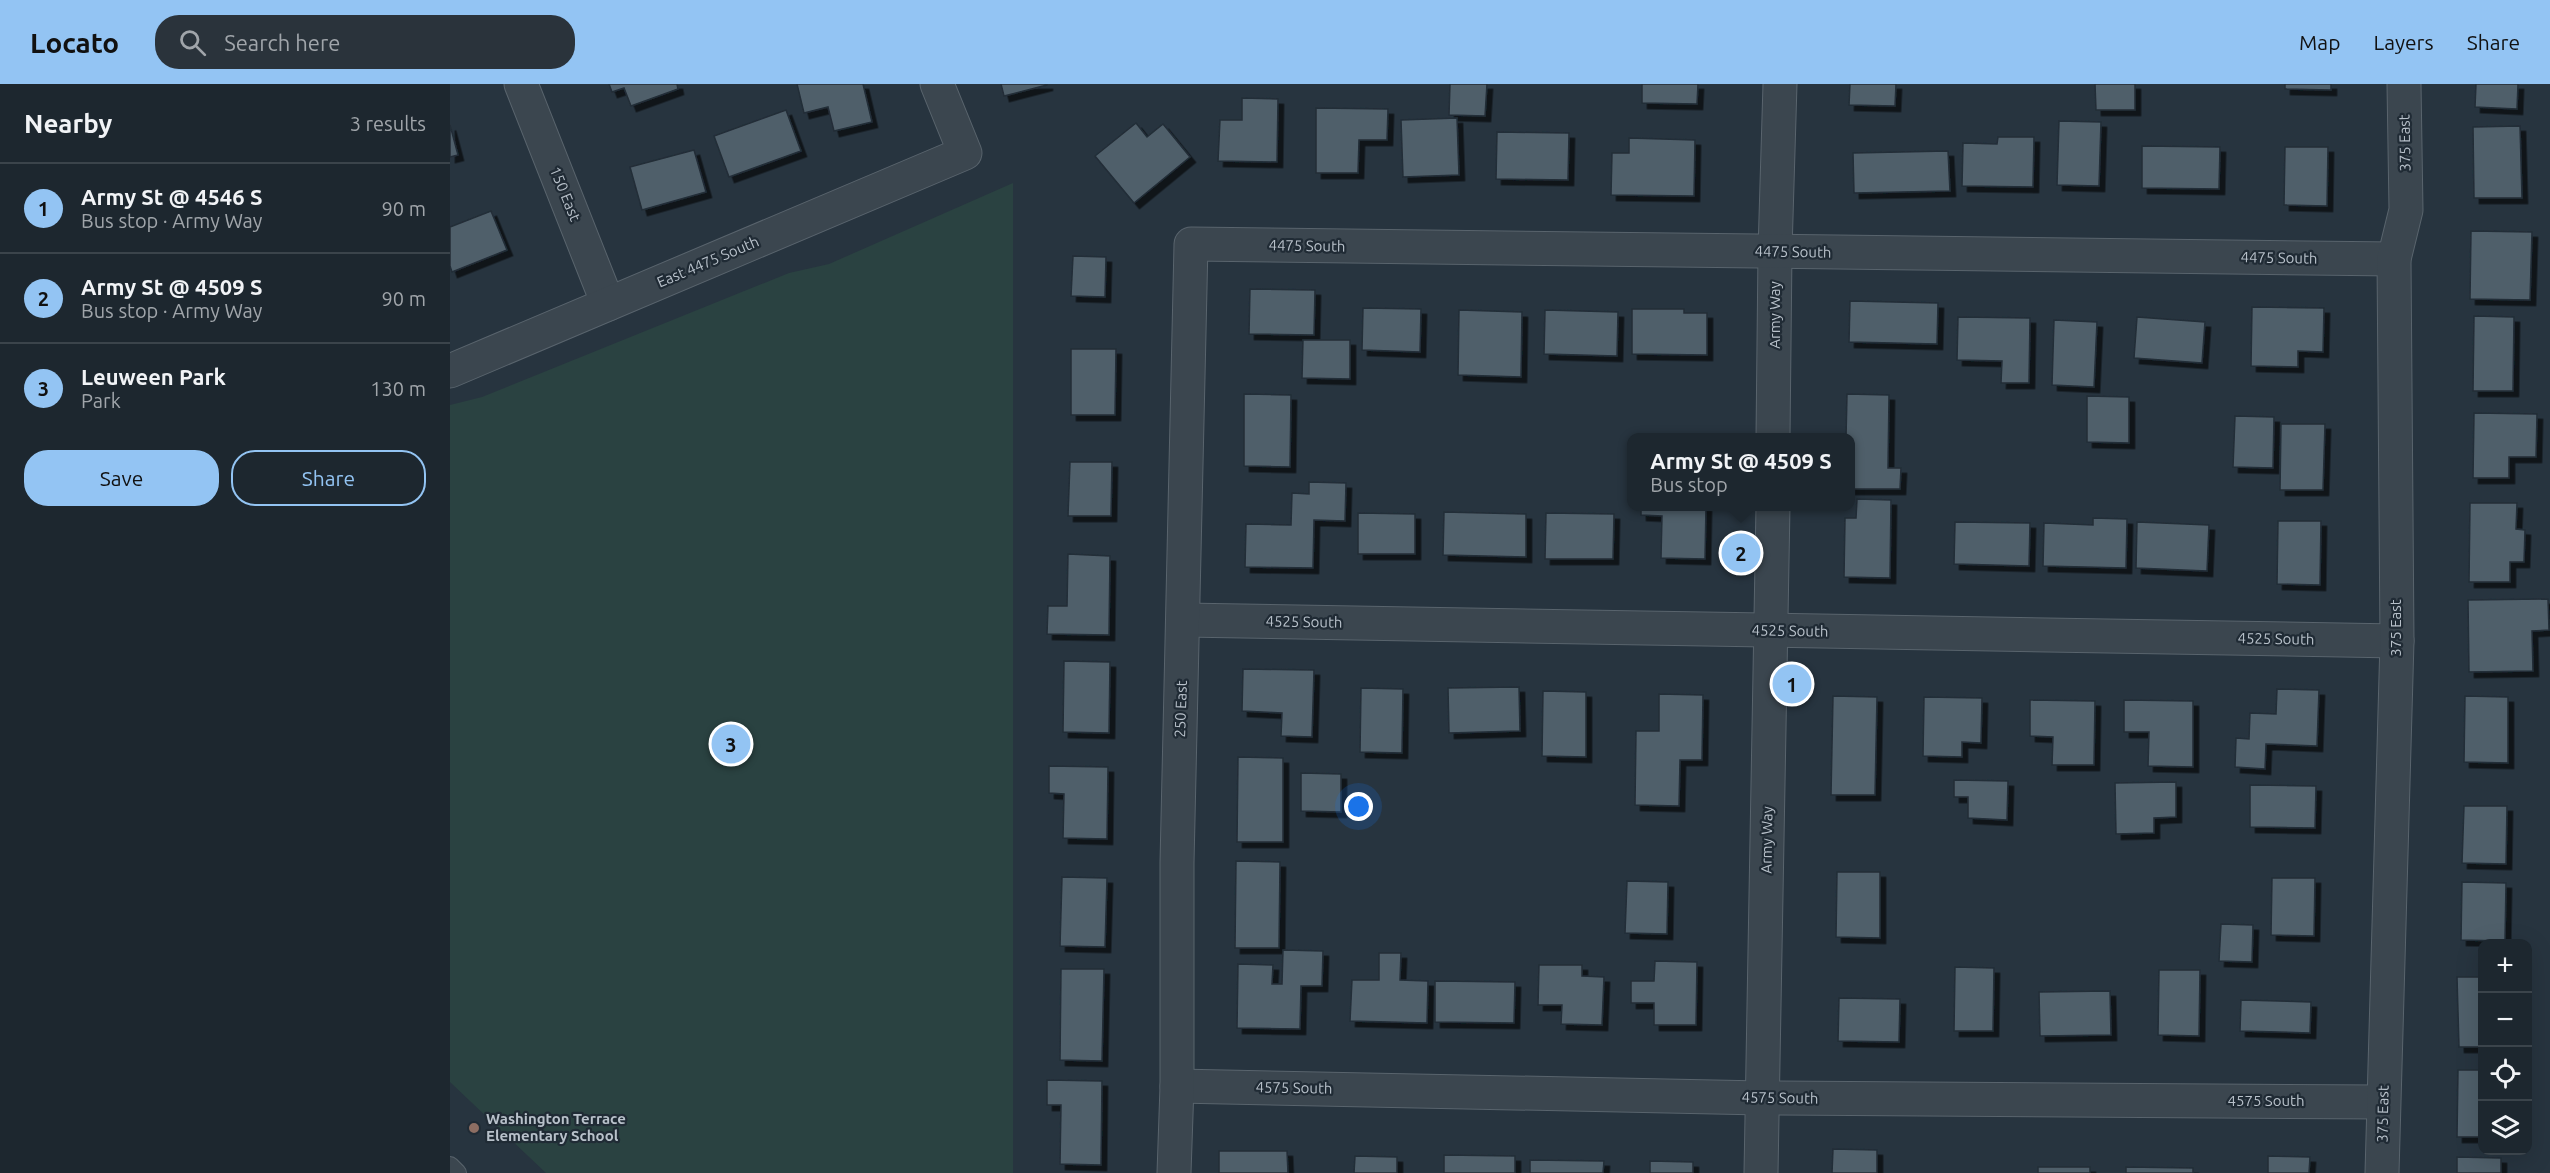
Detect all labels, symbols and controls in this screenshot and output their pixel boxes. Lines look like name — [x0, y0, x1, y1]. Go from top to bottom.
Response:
search box — [155, 15, 575, 69]
icon: search — [176, 26, 209, 59]
text: Locato — [30, 27, 119, 58]
text: Search here — [224, 30, 340, 55]
text: Map — [2299, 30, 2340, 54]
text: Layers — [2373, 30, 2434, 54]
text: Share — [2467, 30, 2520, 54]
text: Nearby — [24, 109, 112, 138]
text: 3 results — [350, 112, 426, 135]
street label: 375 East — [2395, 114, 2413, 172]
street label: 150 East — [547, 164, 584, 224]
text: Army St @ 4546 S — [81, 184, 262, 209]
text: 1 — [38, 197, 49, 220]
text: 90 m — [382, 197, 426, 220]
text: Bus stop · Army Way — [81, 209, 262, 232]
street label: East 4475 South — [654, 232, 761, 291]
street label: 4475 South — [1268, 236, 1346, 255]
street label: 4475 South — [1754, 242, 1832, 261]
street label: 4475 South — [2240, 248, 2318, 267]
text: Army St @ 4509 S — [81, 274, 262, 299]
street label: Army Way — [1766, 281, 1783, 349]
text: 2 — [38, 287, 49, 310]
text: 90 m — [382, 287, 426, 310]
text: Bus stop · Army Way — [81, 299, 262, 322]
text: Leuween Park — [81, 364, 226, 389]
text: 3 — [38, 377, 49, 400]
text: 130 m — [370, 377, 426, 400]
text: Park — [81, 389, 121, 412]
popup — [1627, 433, 1855, 511]
text: Army St @ 4509 S — [1650, 448, 1832, 473]
button: Save — [24, 450, 219, 506]
button: Share — [231, 450, 426, 506]
text: Bus stop — [1650, 473, 1728, 496]
pin: 2 — [1722, 530, 1760, 576]
street label: 375 East — [2387, 599, 2404, 657]
street label: 4525 South — [1265, 612, 1343, 631]
street label: 4525 South — [1751, 621, 1829, 640]
street label: 4525 South — [2237, 629, 2315, 648]
pin: 1 — [1772, 662, 1812, 706]
street label: 250 East — [1171, 680, 1190, 738]
pin: 3 — [712, 722, 750, 766]
your location — [1344, 792, 1373, 821]
street label: Army Way — [1757, 806, 1776, 874]
map controls — [2478, 939, 2532, 1155]
button: + — [2478, 939, 2532, 993]
button: − — [2478, 993, 2532, 1047]
button: locate — [2478, 1047, 2532, 1101]
street label: 4575 South — [1255, 1078, 1333, 1097]
street label: 375 East — [2374, 1085, 2392, 1143]
street label: 4575 South — [1741, 1088, 1819, 1107]
street label: 4575 South — [2228, 1092, 2304, 1109]
button: layers — [2478, 1101, 2532, 1155]
place label: Washington Terrace Elementary School — [486, 1110, 626, 1144]
marker: Washington Terrace Elementary School — [467, 1121, 481, 1135]

